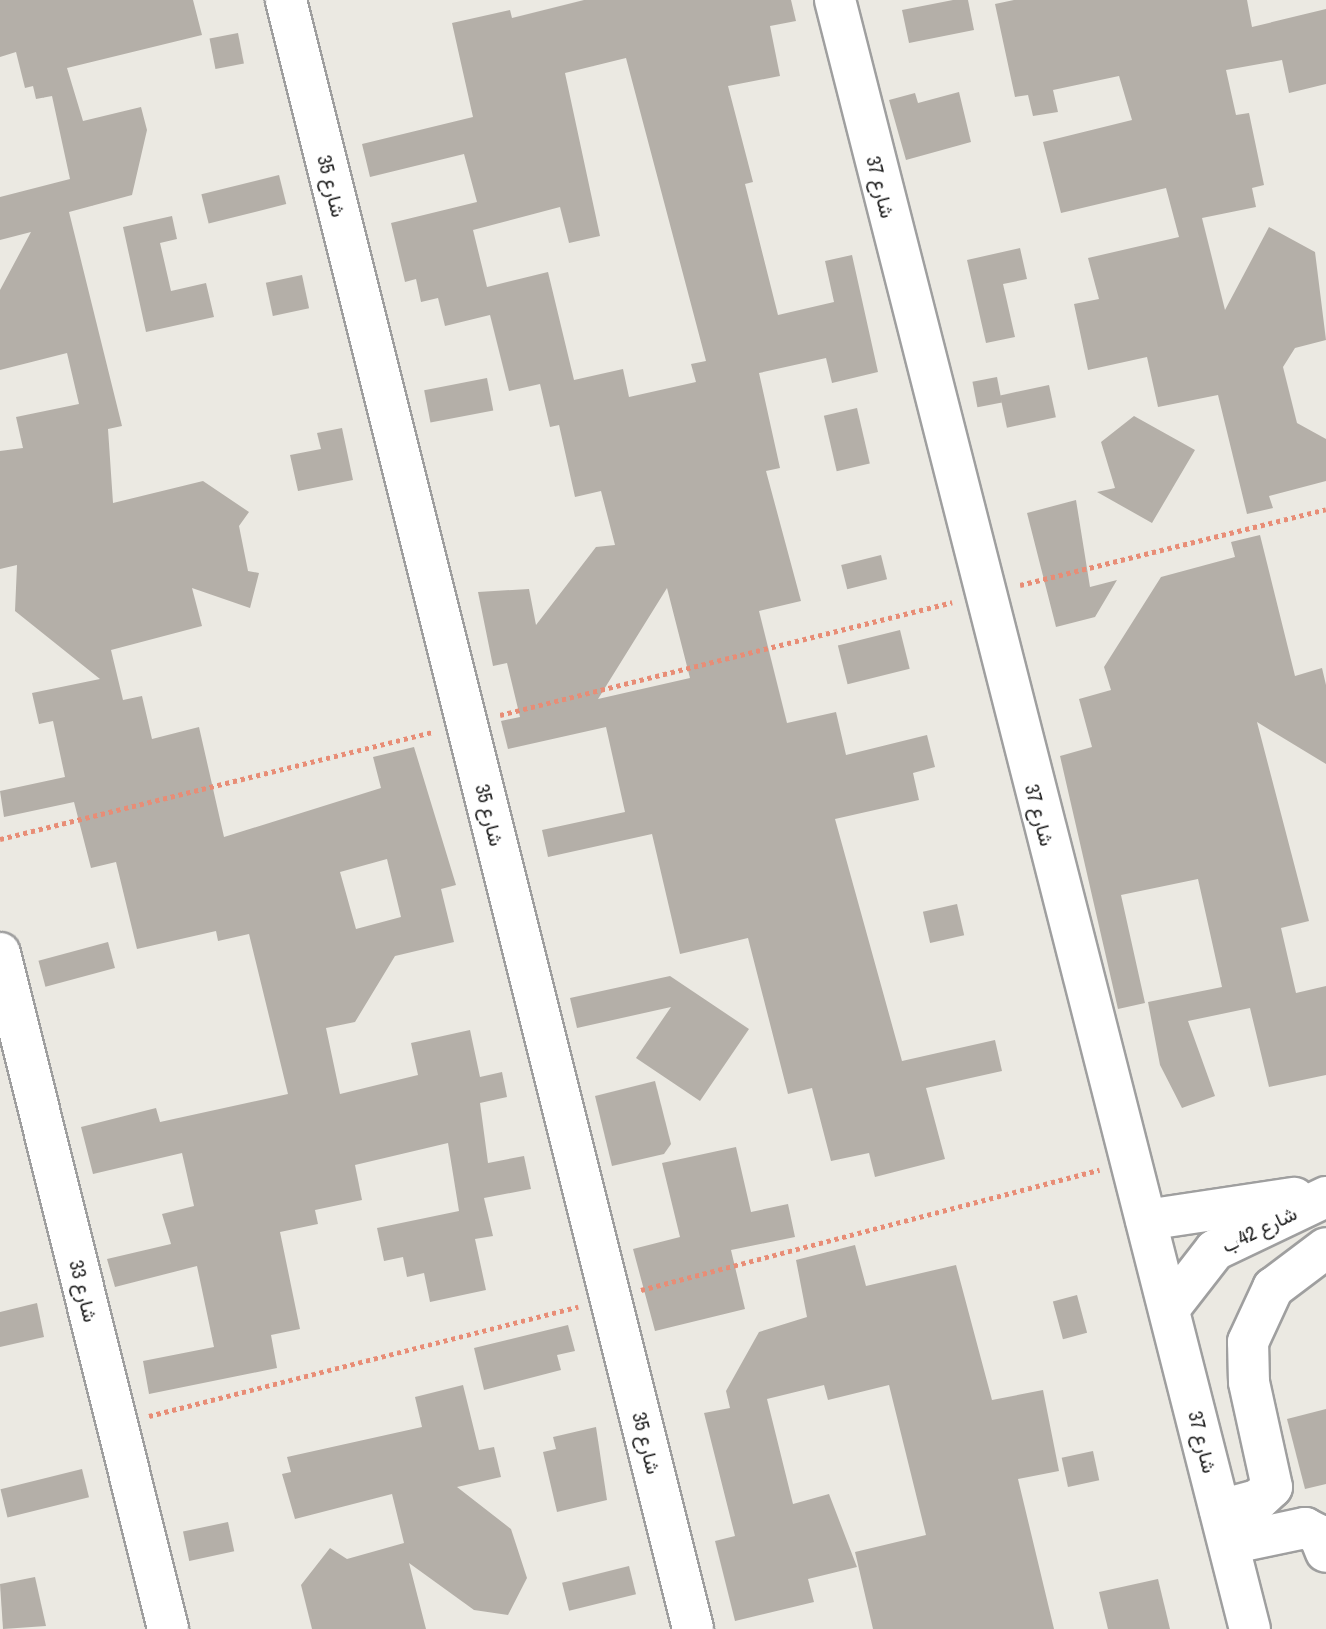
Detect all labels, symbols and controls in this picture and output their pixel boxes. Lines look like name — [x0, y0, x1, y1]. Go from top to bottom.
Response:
street label: شارع 35 — [313, 153, 351, 219]
street label: شارع 37 — [862, 154, 900, 220]
street label: شارع 37 — [1020, 781, 1060, 849]
street label: شارع 35 — [471, 782, 509, 848]
street label: شارع 42ب — [1218, 1201, 1300, 1257]
street label: شارع 33 — [65, 1258, 103, 1324]
street label: شارع 37 — [1184, 1409, 1222, 1475]
street label: شارع 35 — [628, 1410, 666, 1476]

